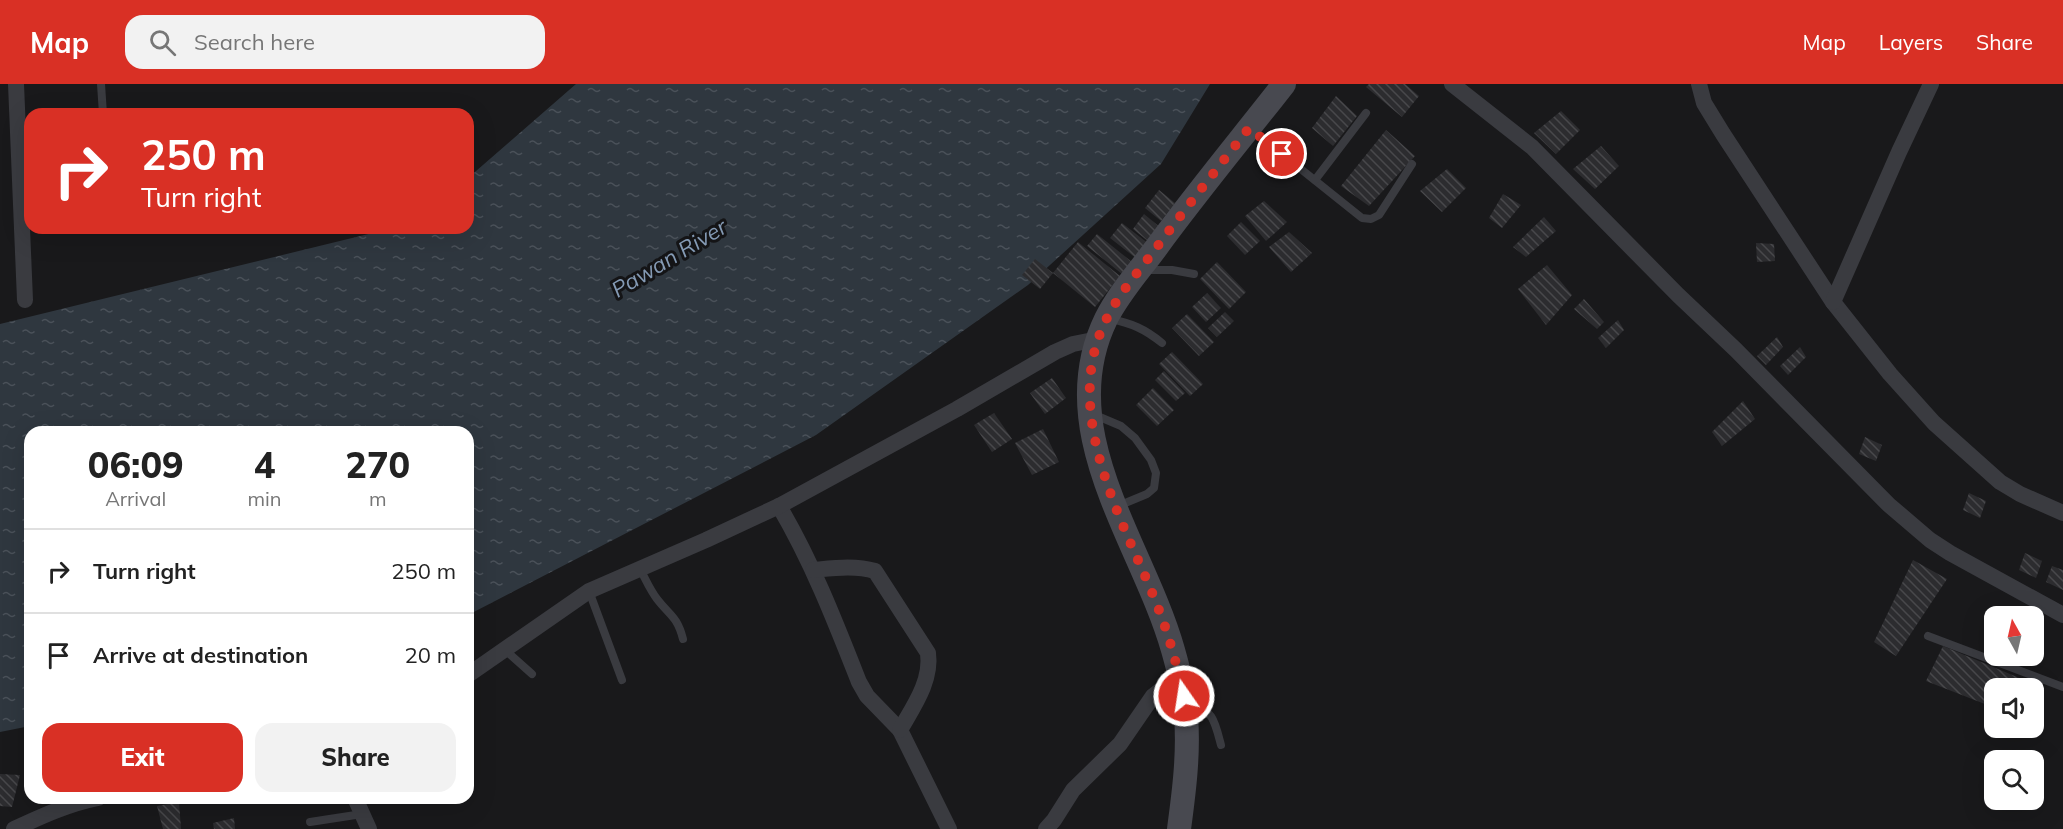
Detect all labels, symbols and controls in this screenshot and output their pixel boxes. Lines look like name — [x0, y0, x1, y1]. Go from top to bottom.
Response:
search box — [125, 15, 545, 69]
text: Map — [30, 25, 89, 60]
icon: search — [146, 26, 179, 59]
text: Search here — [194, 28, 315, 56]
text: Map — [1803, 29, 1846, 55]
text: Layers — [1879, 29, 1943, 55]
text: Share — [1976, 29, 2033, 55]
text: 250 m — [141, 128, 266, 181]
pin — [1256, 128, 1307, 179]
icon: right — [42, 132, 120, 210]
icon: arrive — [1265, 137, 1298, 170]
text: Turn right — [141, 180, 261, 214]
water label: Pawan River — [606, 212, 733, 303]
text: 06:09 — [88, 442, 184, 487]
text: 4 — [254, 442, 275, 487]
text: 270 — [345, 442, 410, 487]
text: Arrival — [105, 486, 166, 511]
text: min — [247, 486, 282, 511]
text: m — [369, 486, 387, 511]
icon: right — [42, 555, 75, 588]
text: Turn right — [93, 557, 196, 585]
text: 250 m — [391, 557, 456, 585]
north arrow — [1984, 606, 2044, 666]
map controls — [1984, 606, 2044, 810]
icon: arrive — [42, 639, 75, 672]
text: Arrive at destination — [93, 641, 308, 669]
text: 20 m — [405, 641, 456, 669]
position arrow — [1152, 664, 1216, 728]
button: sound — [1984, 678, 2044, 738]
button: Exit — [42, 723, 243, 792]
button: Share — [255, 723, 456, 792]
button: search — [1984, 750, 2044, 810]

